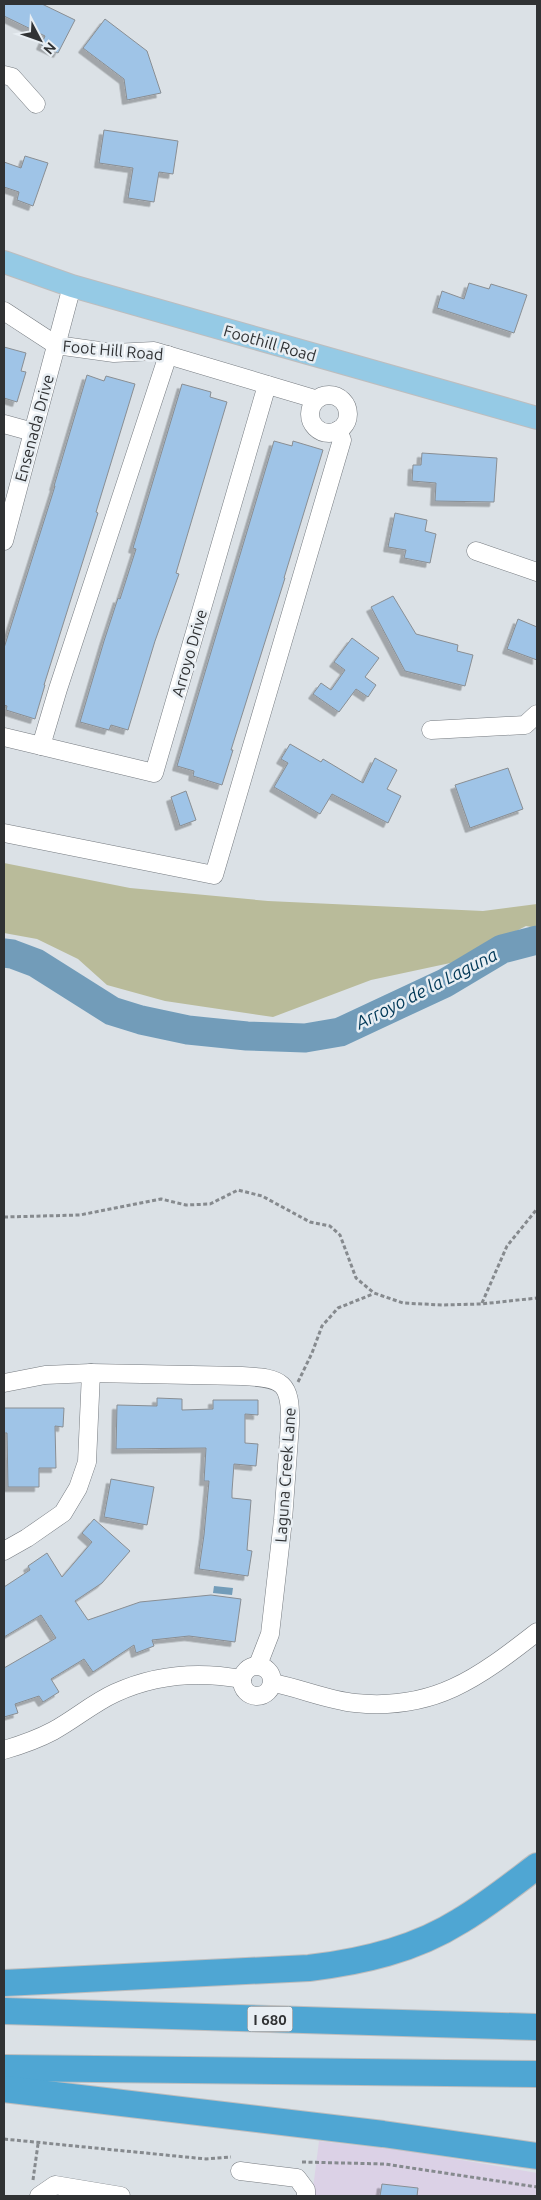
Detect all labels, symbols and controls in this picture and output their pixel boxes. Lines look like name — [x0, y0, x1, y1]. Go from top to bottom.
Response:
north arrow — [15, 15, 65, 65]
text: N — [40, 39, 59, 58]
street label: Foothill Road — [222, 321, 318, 365]
street label: Foot Hill Road — [62, 337, 164, 363]
street label: Ensenada Drive — [11, 372, 57, 484]
street label: Arroyo Drive — [168, 607, 210, 699]
water label: Arroyo de la Laguna — [351, 943, 500, 1033]
street label: Laguna Creek Lane — [271, 1407, 299, 1543]
road number: I 680 — [248, 2006, 292, 2032]

